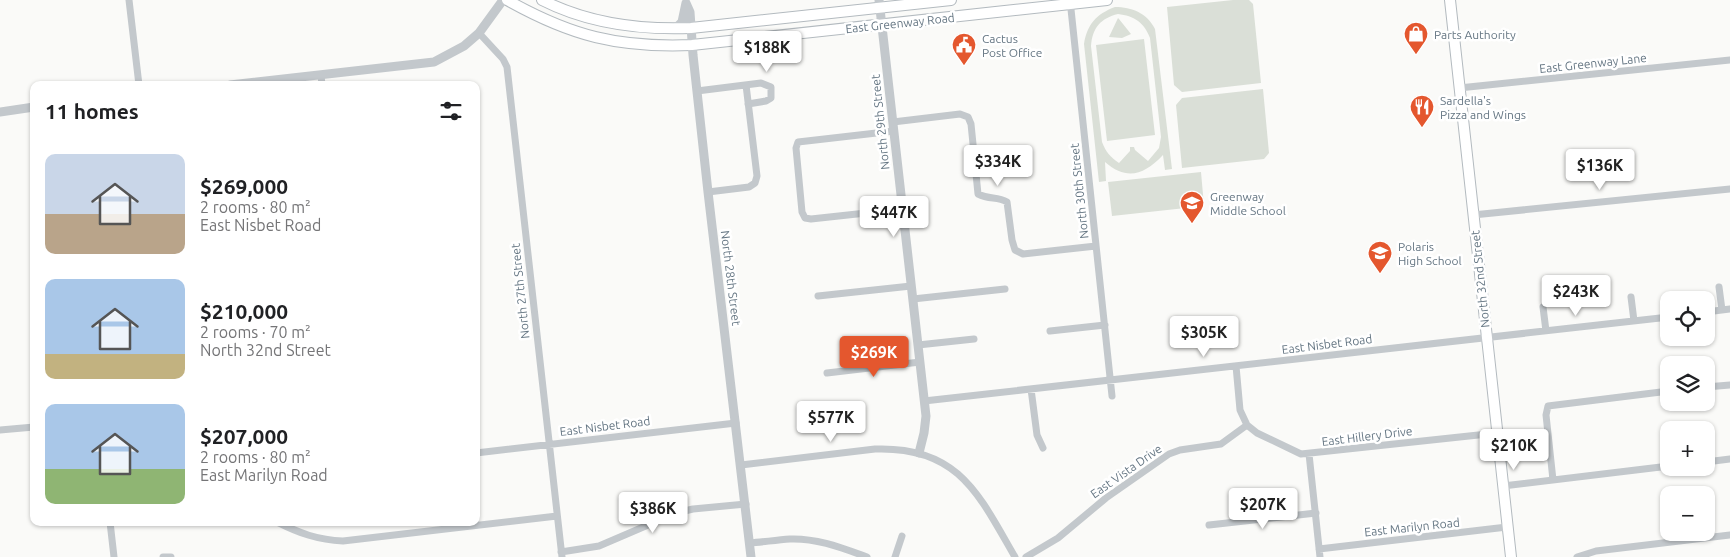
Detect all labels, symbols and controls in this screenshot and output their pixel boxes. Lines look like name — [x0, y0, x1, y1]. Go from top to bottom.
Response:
street label: East Greenway Road — [845, 11, 955, 35]
shop icon: Parts Authority — [1403, 21, 1429, 55]
place label: Parts Authority — [1434, 28, 1516, 41]
pin: $188K — [732, 30, 802, 73]
public building icon: Cactus Post Office — [951, 32, 977, 66]
place label: Cactus Post Office — [982, 32, 1042, 59]
text: $188K — [744, 38, 790, 56]
street label: East Greenway Lane — [1539, 51, 1647, 75]
street label: North 29th Street — [868, 73, 891, 170]
restaurant icon: Sardella's Pizza and Wings — [1409, 94, 1435, 128]
place label: Sardella's Pizza and Wings — [1440, 94, 1526, 121]
icon: filters — [437, 97, 465, 125]
text: 11 homes — [45, 99, 139, 123]
street label: North 30th Street — [1067, 142, 1090, 239]
pin: $334K — [963, 144, 1033, 187]
pin: $136K — [1565, 148, 1635, 191]
text: $334K — [975, 152, 1021, 170]
text: $136K — [1577, 156, 1623, 174]
icon: home — [85, 174, 145, 234]
text: $269,000 — [200, 174, 288, 198]
school or university icon: Greenway Middle School — [1179, 190, 1205, 224]
place label: Greenway Middle School — [1210, 190, 1286, 217]
pin: $447K — [859, 196, 929, 238]
text: 2 rooms · 80 m² — [200, 198, 311, 216]
text: $447K — [871, 203, 917, 221]
text: East Nisbet Road — [200, 216, 321, 234]
street label: North 32nd Street — [1468, 229, 1492, 328]
street label: North 28th Street — [719, 230, 743, 327]
school or university icon: Polaris High School — [1367, 240, 1393, 274]
place label: Polaris High School — [1398, 240, 1462, 267]
street label: North 27th Street — [508, 242, 531, 339]
pin: $243K — [1541, 274, 1611, 317]
text: $243K — [1553, 282, 1599, 300]
map controls — [1660, 291, 1715, 541]
button: locate — [1660, 291, 1715, 346]
icon: home — [85, 299, 145, 359]
text: $210,000 — [200, 299, 288, 323]
pin: $305K — [1169, 316, 1239, 358]
text: 2 rooms · 70 m² — [200, 323, 311, 341]
text: $305K — [1181, 323, 1227, 341]
street label: East Nisbet Road — [1281, 332, 1373, 356]
pin: $269K — [839, 336, 909, 378]
text: North 32nd Street — [200, 341, 331, 359]
text: $269K — [851, 343, 897, 361]
button: layers — [1660, 356, 1715, 411]
pin: $577K — [796, 400, 866, 443]
text: $577K — [808, 408, 854, 426]
street label: East Nisbet Road — [559, 414, 651, 438]
button: + — [1660, 421, 1715, 476]
icon: home — [85, 424, 145, 484]
text: $207,000 — [200, 424, 288, 448]
street label: East Hillery Drive — [1321, 424, 1413, 448]
pin: $210K — [1479, 428, 1549, 471]
text: $210K — [1491, 436, 1537, 454]
street label: East Vista Drive — [1088, 442, 1164, 500]
text: 2 rooms · 80 m² — [200, 448, 311, 466]
text: East Marilyn Road — [200, 466, 328, 484]
button: − — [1660, 486, 1715, 541]
pin: $207K — [1228, 488, 1298, 530]
pin: $386K — [618, 492, 688, 534]
text: $207K — [1240, 495, 1286, 513]
text: $386K — [630, 499, 676, 517]
street label: East Marilyn Road — [1364, 516, 1460, 538]

